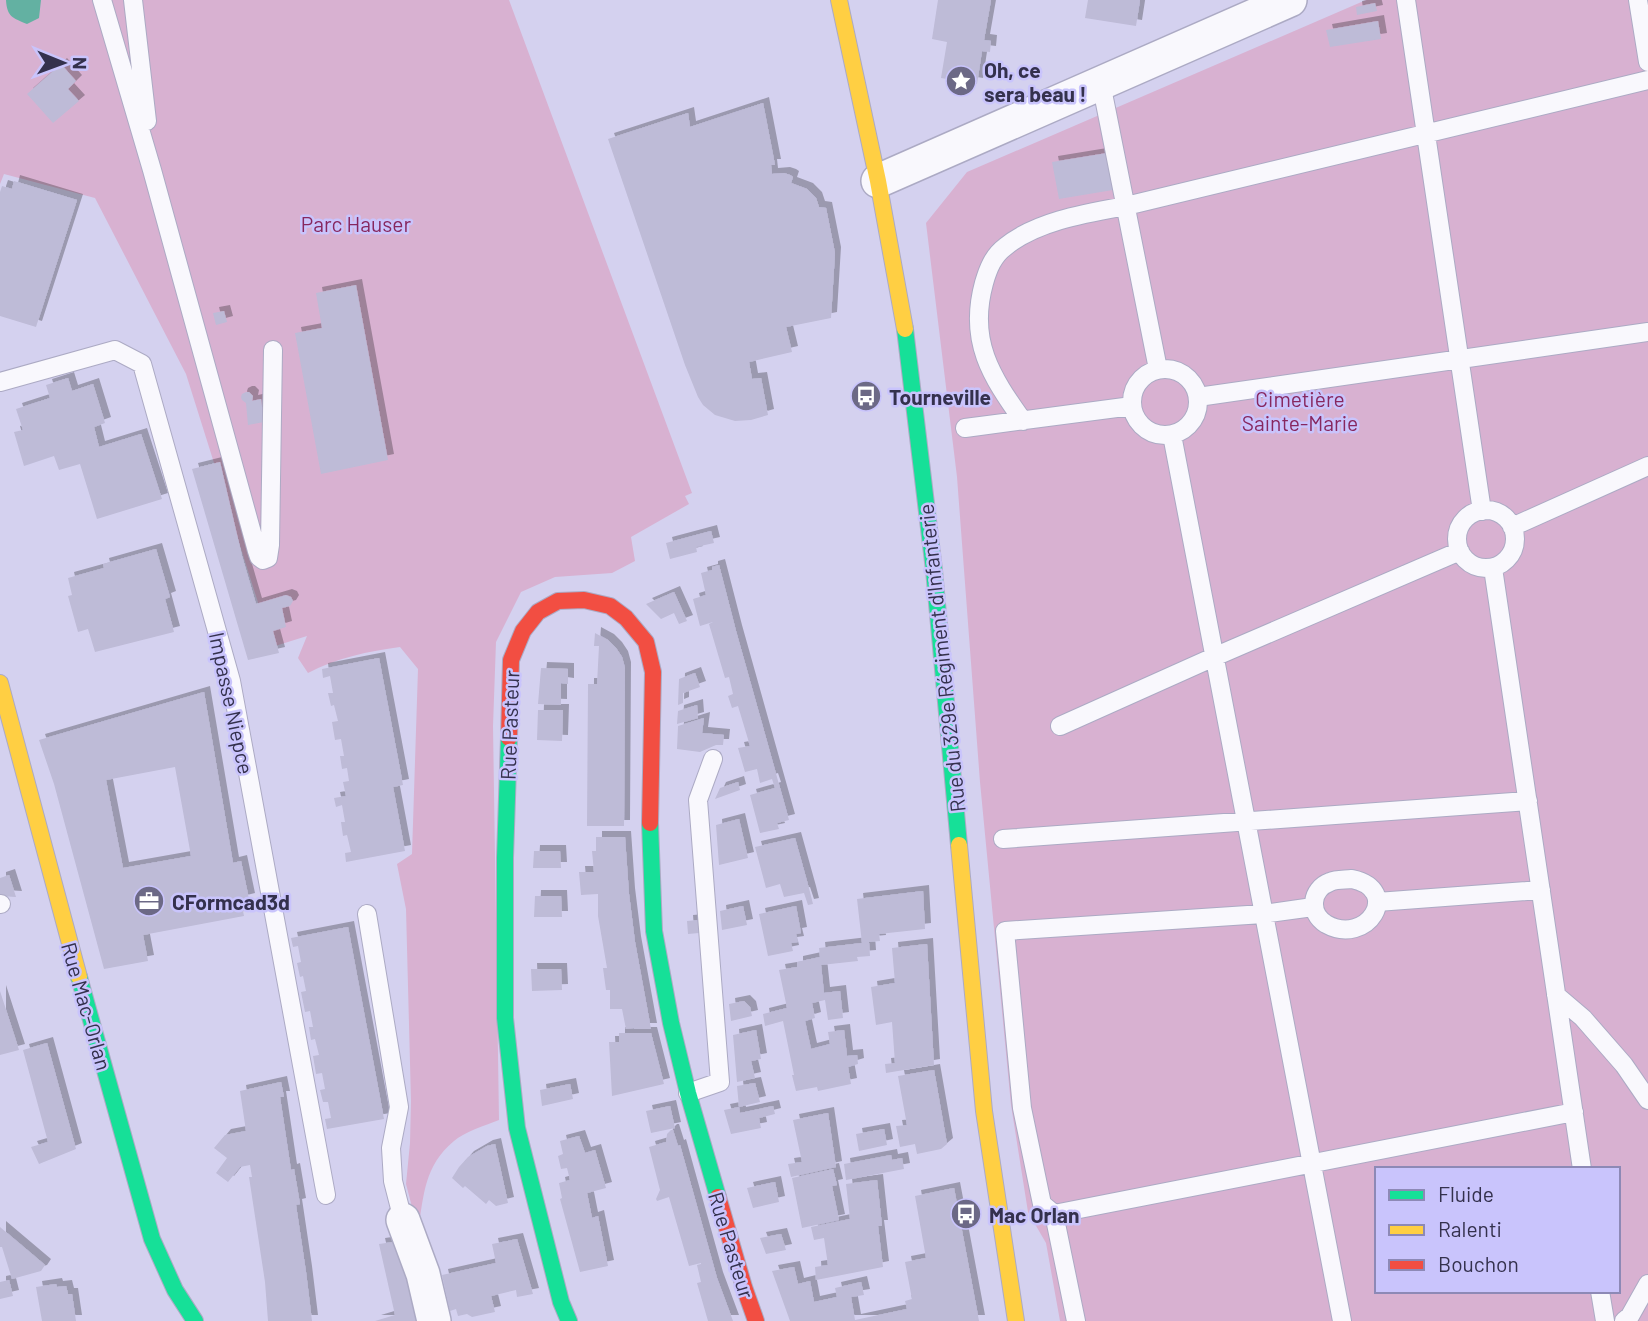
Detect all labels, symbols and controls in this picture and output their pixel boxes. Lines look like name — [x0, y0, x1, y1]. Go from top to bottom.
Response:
north arrow — [28, 28, 98, 98]
text: N — [69, 57, 92, 70]
place label: Oh, ce sera beau ! — [984, 57, 1086, 106]
place icon: Oh, ce sera beau ! — [944, 64, 978, 98]
park label: Parc Hauser — [301, 211, 412, 236]
bus stop icon: Tourneville — [849, 379, 883, 413]
place label: Tourneville — [889, 384, 991, 409]
park label: Cimetière Sainte-Marie — [1242, 386, 1358, 435]
street label: Rue du 329e Régiment d'Infanterie — [912, 503, 970, 813]
street label: Impasse Niepce — [205, 630, 259, 776]
street label: Rue Pasteur — [495, 669, 523, 780]
office icon: CFormcad3d — [132, 884, 166, 918]
place label: CFormcad3d — [172, 889, 290, 914]
street label: Rue Mac-Orlan — [57, 939, 117, 1073]
legend — [1375, 1167, 1620, 1293]
text: Fluide — [1438, 1181, 1494, 1206]
street label: Rue Pasteur — [704, 1189, 760, 1302]
bus stop icon: Mac Orlan — [949, 1197, 983, 1231]
place label: Mac Orlan — [989, 1202, 1079, 1227]
text: Ralenti — [1438, 1216, 1502, 1241]
text: Bouchon — [1438, 1251, 1519, 1276]

